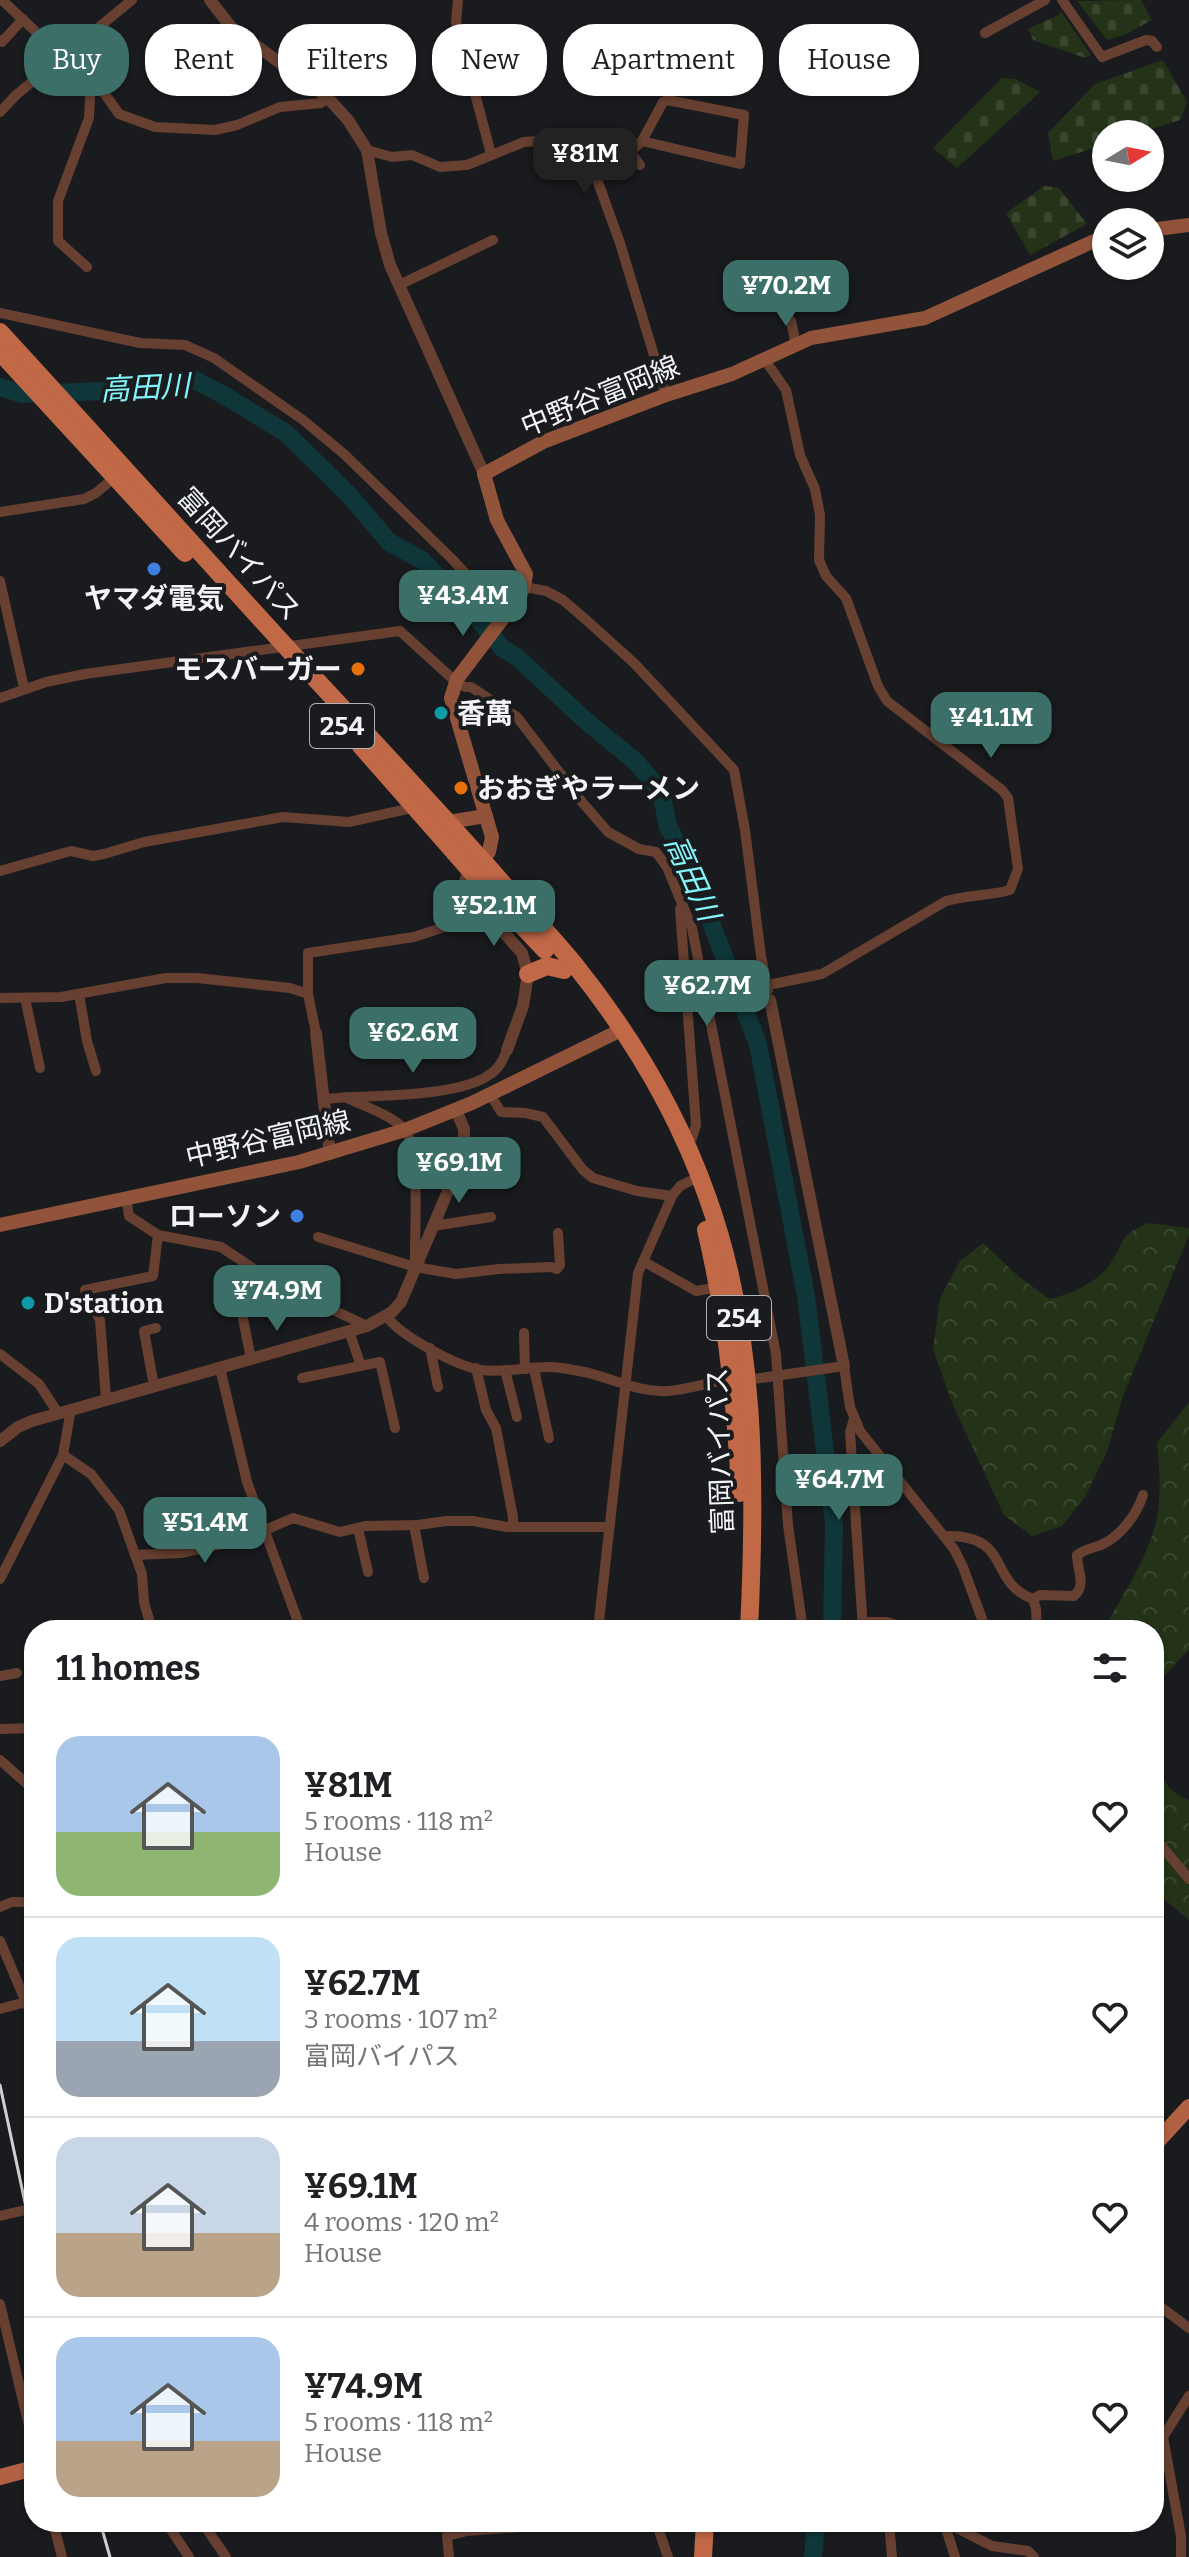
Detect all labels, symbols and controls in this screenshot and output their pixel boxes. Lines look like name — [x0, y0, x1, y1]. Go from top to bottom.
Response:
chip: Buy — [24, 24, 129, 96]
chip: Rent — [145, 24, 262, 96]
chip: Filters — [278, 24, 416, 96]
chip: New — [432, 24, 547, 96]
chip: Apartment — [563, 24, 763, 96]
chip: House — [779, 24, 919, 96]
north arrow — [1092, 120, 1164, 192]
map controls — [1092, 120, 1164, 280]
pin: ¥81M — [538, 128, 632, 196]
text: ¥81M — [551, 138, 619, 169]
button: layers — [1092, 208, 1164, 280]
pin: ¥70.2M — [721, 260, 851, 328]
text: ¥70.2M — [741, 270, 831, 301]
street label: 中野谷富岡線 — [516, 349, 684, 443]
water label: 高田川 — [99, 368, 194, 408]
street label: 富岡バイパス — [171, 481, 307, 627]
marker: ヤマダ電気 — [145, 560, 163, 578]
pin: ¥43.4M — [398, 570, 528, 638]
text: ¥43.4M — [417, 580, 509, 611]
place label: ヤマダ電気 — [84, 582, 224, 615]
place label: モスバーガー — [174, 653, 342, 686]
marker: モスバーガー — [349, 660, 367, 678]
pin: ¥41.1M — [926, 692, 1056, 760]
place label: 香萬 — [457, 697, 513, 730]
text: ¥41.1M — [949, 702, 1033, 733]
road number: 254 — [310, 704, 374, 748]
marker: 香萬 — [432, 704, 450, 722]
place label: おおぎやラーメン — [477, 772, 700, 805]
marker: おおぎやラーメン — [452, 779, 470, 797]
water label: 高田川 — [657, 830, 728, 929]
pin: ¥52.1M — [429, 880, 559, 948]
text: ¥52.1M — [451, 890, 537, 921]
pin: ¥62.7M — [642, 960, 772, 1028]
text: ¥62.7M — [662, 970, 752, 1001]
pin: ¥62.6M — [348, 1007, 478, 1075]
text: ¥62.6M — [367, 1017, 459, 1048]
street label: 中野谷富岡線 — [182, 1104, 354, 1174]
pin: ¥69.1M — [394, 1137, 524, 1205]
text: ¥69.1M — [416, 1147, 502, 1178]
place label: ローソン — [169, 1200, 281, 1233]
marker: ローソン — [288, 1207, 306, 1225]
pin: ¥74.9M — [212, 1265, 342, 1333]
text: ¥74.9M — [232, 1275, 322, 1306]
place label: D'station — [44, 1287, 164, 1320]
marker: D'station — [19, 1294, 37, 1312]
road number: 254 — [707, 1296, 771, 1340]
street label: 富岡バイパス — [701, 1367, 739, 1535]
pin: ¥64.7M — [774, 1454, 904, 1522]
text: ¥64.7M — [794, 1464, 884, 1495]
pin: ¥51.4M — [140, 1497, 270, 1565]
text: ¥51.4M — [161, 1507, 249, 1538]
icon: filters — [1088, 1646, 1132, 1690]
text: 11 homes — [56, 1648, 201, 1689]
text: ¥81M — [304, 1765, 392, 1806]
icon: home — [120, 1768, 216, 1864]
icon: heart — [1088, 1794, 1132, 1838]
text: 5 rooms · 118 m² — [304, 1806, 493, 1837]
text: House — [304, 1837, 382, 1868]
text: ¥62.7M — [304, 1963, 421, 2004]
icon: home — [120, 1969, 216, 2065]
icon: heart — [1088, 1995, 1132, 2039]
text: 3 rooms · 107 m² — [304, 2004, 497, 2035]
text: 富岡バイパス — [304, 2041, 459, 2072]
text: ¥69.1M — [304, 2166, 418, 2207]
icon: home — [120, 2169, 216, 2265]
icon: heart — [1088, 2195, 1132, 2239]
text: 4 rooms · 120 m² — [304, 2207, 499, 2238]
text: House — [304, 2238, 382, 2269]
text: ¥74.9M — [304, 2366, 423, 2407]
icon: home — [120, 2369, 216, 2465]
icon: heart — [1088, 2395, 1132, 2439]
text: 5 rooms · 118 m² — [304, 2407, 493, 2438]
text: House — [304, 2438, 382, 2469]

